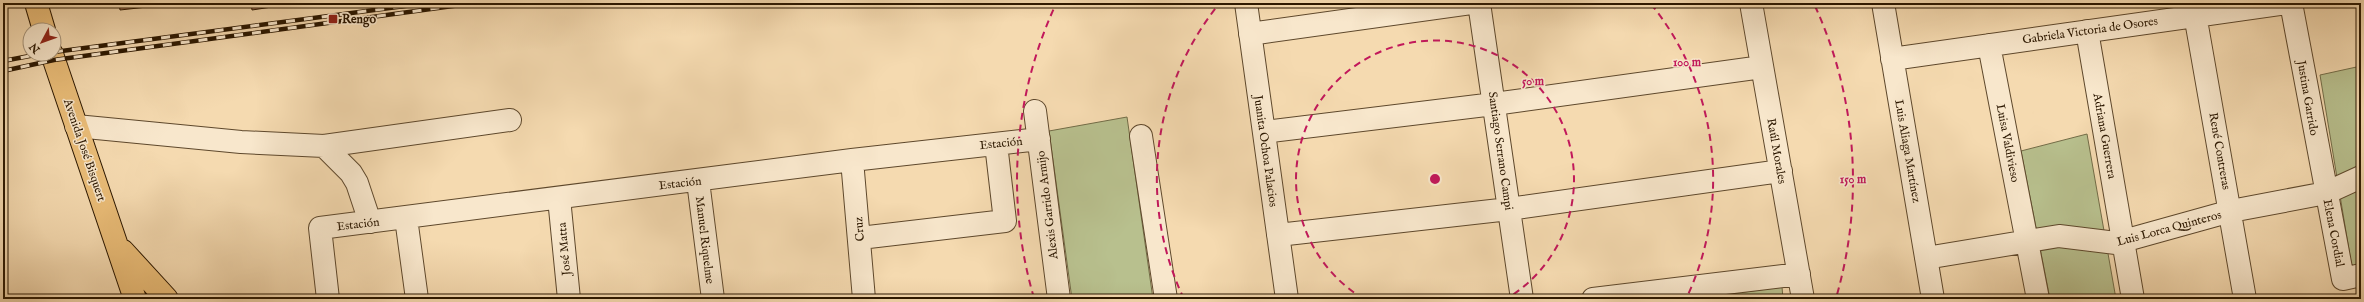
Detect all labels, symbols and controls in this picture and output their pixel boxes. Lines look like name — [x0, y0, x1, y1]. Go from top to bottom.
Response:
place label: Rengo — [342, 12, 376, 28]
marker: Rengo — [327, 13, 339, 25]
street label: Gabriela Victoria de Osores — [2021, 14, 2159, 47]
north arrow — [22, 22, 62, 62]
text: N — [26, 39, 44, 57]
text: 100 m — [1673, 55, 1702, 70]
street label: Justina Garrido — [2292, 57, 2322, 138]
text: 50 m — [1522, 74, 1545, 89]
street label: Santiago Serrano Campi — [1484, 91, 1516, 211]
street label: Adriana Guerrera — [2089, 91, 2120, 181]
street label: Juanita Ochoa Palacios — [1249, 92, 1281, 208]
street label: Avenida José Bisquert — [59, 96, 109, 204]
street label: Luis Aliaga Martínez — [1891, 98, 1924, 204]
street label: Luisa Valdivieso — [1993, 103, 2023, 184]
street label: René Contreras — [2205, 111, 2234, 191]
street label: Raúl Morales — [1763, 117, 1790, 185]
street label: Estación — [979, 134, 1024, 153]
street label: Alexis Garrido Armijo — [1033, 149, 1062, 261]
centre of rings — [1428, 172, 1442, 186]
text: 150 m — [1840, 172, 1867, 187]
street label: Estación — [658, 173, 703, 194]
street label: Manuel Riquelme — [691, 195, 717, 285]
street label: Elena Cordial — [2320, 198, 2348, 269]
street label: Luis Lorca Quinteros — [2115, 207, 2223, 250]
street label: Estación — [336, 214, 381, 235]
street label: Cruz — [851, 216, 868, 242]
street label: José Matta — [555, 221, 575, 278]

